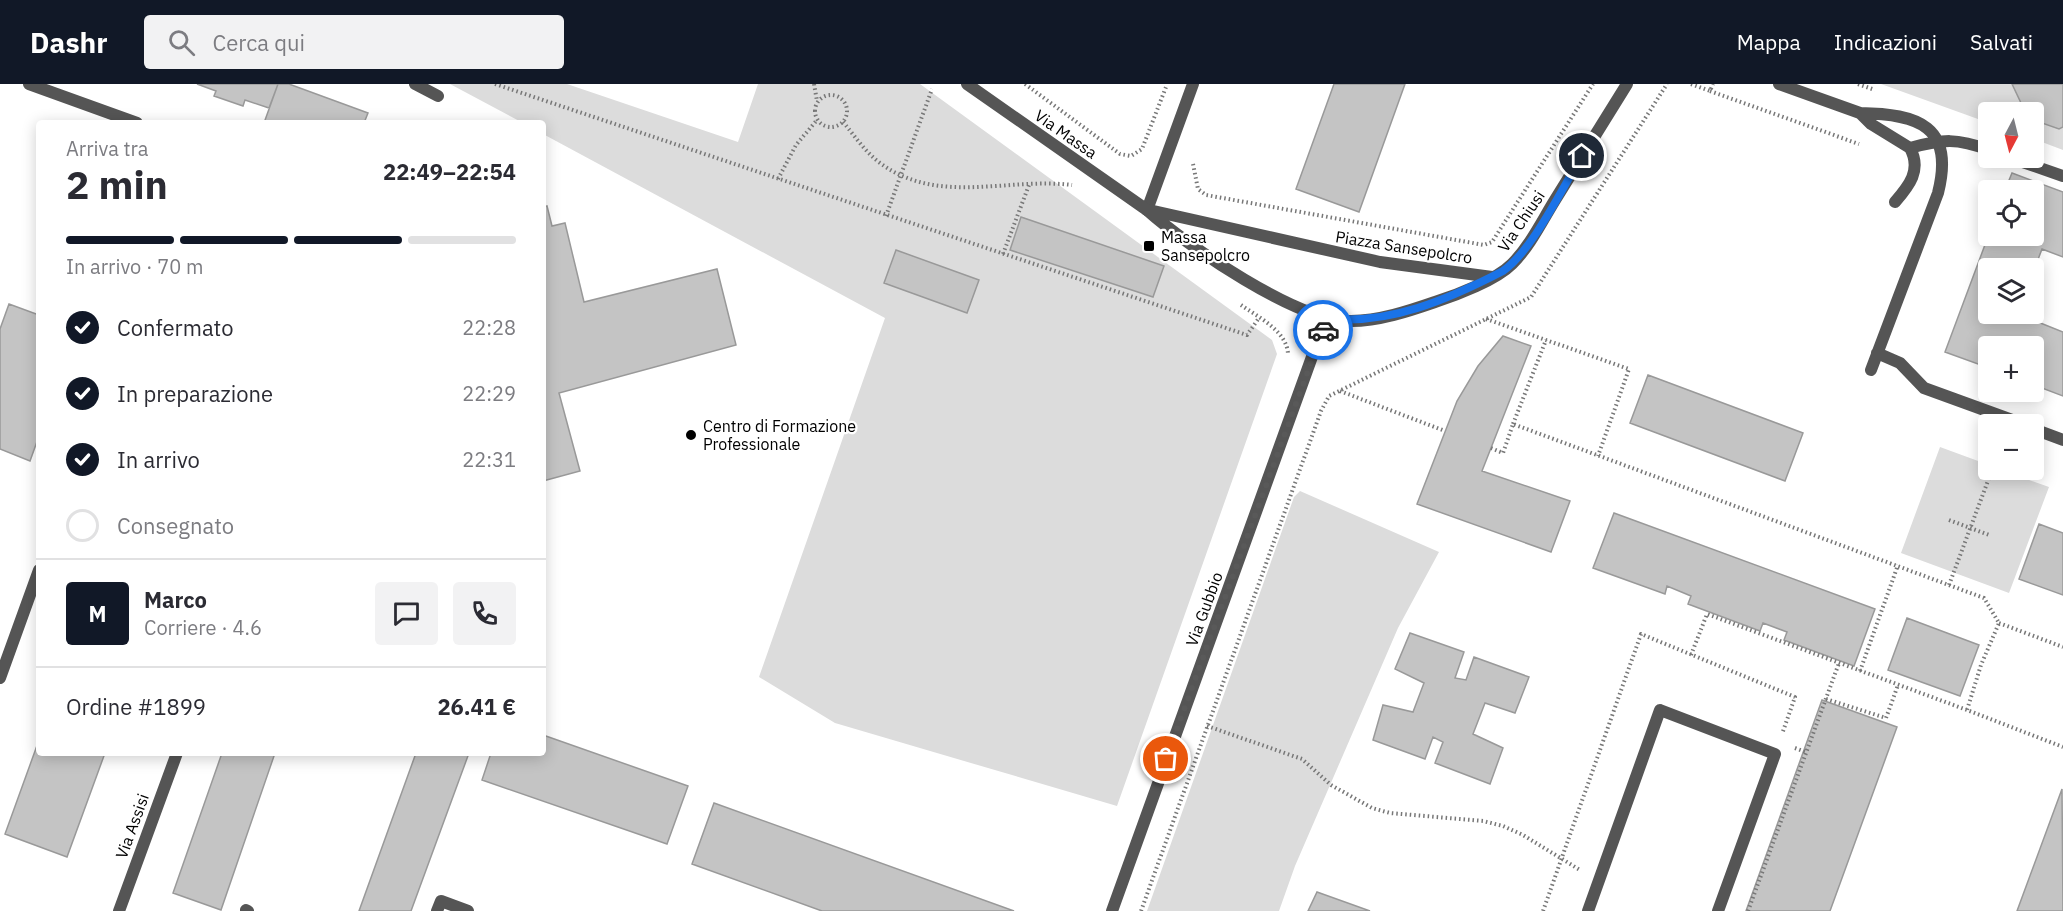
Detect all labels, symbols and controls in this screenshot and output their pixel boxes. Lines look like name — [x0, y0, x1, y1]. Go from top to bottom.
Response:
search box — [144, 15, 564, 69]
text: Dashr — [30, 24, 108, 61]
icon: search — [165, 26, 198, 59]
text: Cerca qui — [213, 28, 305, 57]
text: Mappa — [1737, 28, 1801, 56]
text: Indicazioni — [1834, 28, 1937, 56]
text: Salvati — [1970, 28, 2033, 56]
north arrow — [1978, 102, 2044, 168]
map controls — [1978, 102, 2044, 480]
street label: Via Massa — [1031, 105, 1101, 163]
pin — [1556, 130, 1607, 181]
text: Arriva tra — [66, 135, 149, 162]
icon: home — [1565, 139, 1598, 172]
text: 22:49–22:54 — [383, 157, 516, 186]
text: 2 min — [66, 159, 168, 210]
button: locate — [1978, 180, 2044, 246]
street label: Via Chiusi — [1493, 186, 1549, 256]
street label: Piazza Sansepolcro — [1334, 226, 1474, 268]
place label: Massa Sansepolcro — [1161, 227, 1250, 265]
marker: Massa Sansepolcro — [1142, 239, 1156, 253]
text: In arrivo · 70 m — [66, 253, 203, 280]
button: layers — [1978, 258, 2044, 324]
courier — [1293, 300, 1353, 360]
icon: check — [66, 311, 99, 344]
text: Confermato — [117, 313, 234, 342]
text: 22:28 — [462, 314, 516, 341]
icon: car — [1307, 314, 1340, 347]
button: + — [1978, 336, 2044, 402]
icon: check — [66, 377, 99, 410]
text: In preparazione — [117, 379, 273, 408]
text: 22:29 — [462, 380, 516, 407]
button: − — [1978, 414, 2044, 480]
place label: Centro di Formazione Professionale — [703, 416, 856, 454]
marker: Centro di Formazione Professionale — [684, 428, 698, 442]
icon: check — [66, 443, 99, 476]
text: In arrivo — [117, 445, 200, 474]
text: 22:31 — [462, 446, 516, 473]
text: Consegnato — [117, 511, 234, 540]
street label: Via Gubbio — [1181, 569, 1227, 649]
button: chat — [375, 582, 438, 645]
button: phone — [453, 582, 516, 645]
text: Marco — [144, 585, 207, 614]
text: M — [88, 599, 107, 628]
text: Corriere · 4.6 — [144, 614, 262, 641]
text: Ordine #1899 — [66, 692, 206, 721]
text: 26.41 € — [437, 692, 516, 721]
pin — [1140, 733, 1191, 784]
icon: bag — [1149, 742, 1182, 775]
street label: Via Assisi — [111, 791, 153, 861]

